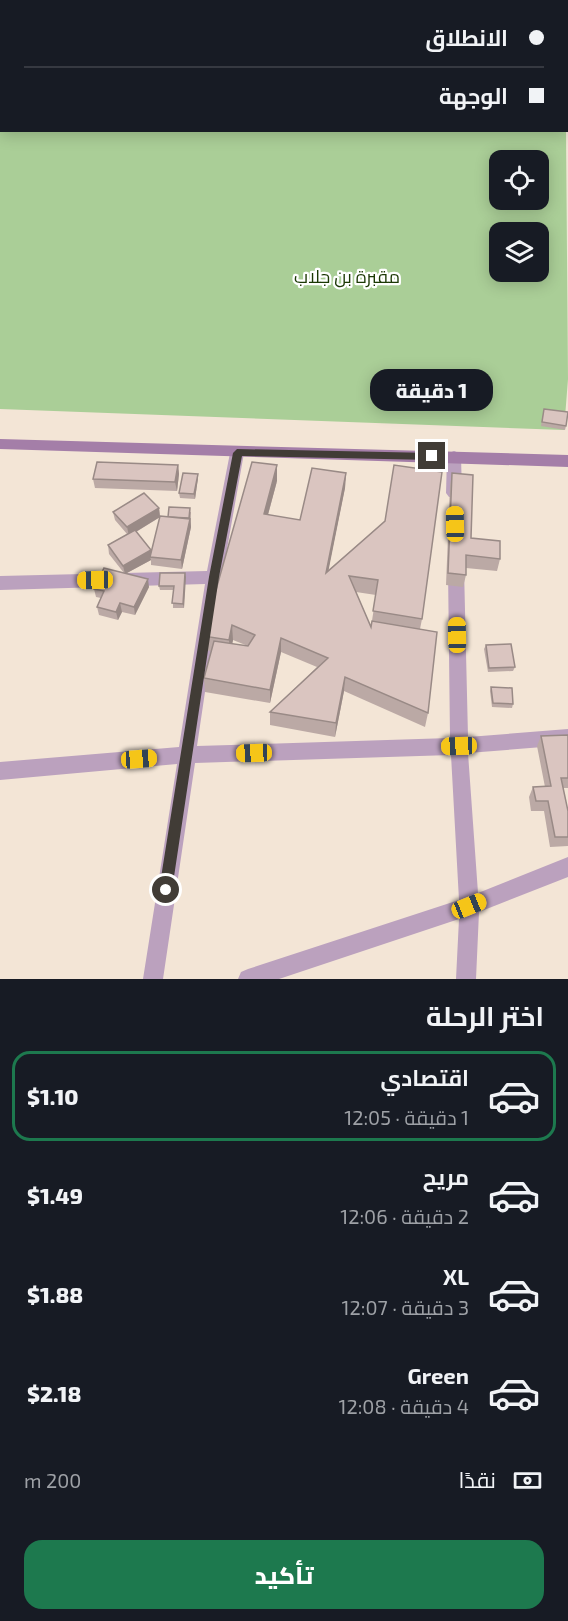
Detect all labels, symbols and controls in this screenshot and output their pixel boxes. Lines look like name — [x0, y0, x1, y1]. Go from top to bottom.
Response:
text: الانطلاق — [425, 24, 508, 50]
text: الوجهة — [439, 82, 508, 108]
map controls — [489, 150, 549, 282]
button: locate — [489, 150, 549, 210]
button: layers — [489, 222, 549, 282]
park label: مقبرة بن جلاب — [294, 265, 400, 288]
callout: 1 دقيقة — [370, 369, 494, 411]
text: 1 دقيقة — [396, 378, 467, 402]
route end — [418, 442, 445, 469]
car — [446, 506, 464, 542]
car — [77, 571, 113, 589]
car — [448, 617, 466, 653]
car — [441, 736, 477, 756]
car — [236, 743, 272, 763]
car — [120, 749, 158, 769]
route start — [152, 876, 179, 903]
car — [449, 891, 489, 921]
text: اختر الرحلة — [426, 999, 544, 1031]
text: اقتصادي — [380, 1064, 469, 1090]
icon: car — [487, 1069, 541, 1123]
text: $1.10 — [27, 1083, 79, 1109]
text: 1 دقيقة · 12:05 — [344, 1105, 469, 1129]
text: مريح — [423, 1163, 469, 1189]
icon: car — [487, 1168, 541, 1222]
text: $1.49 — [27, 1182, 83, 1208]
text: 2 دقيقة · 12:06 — [340, 1204, 469, 1228]
text: XL — [443, 1263, 469, 1289]
icon: car — [487, 1267, 541, 1321]
text: $1.88 — [27, 1281, 83, 1307]
text: 3 دقيقة · 12:07 — [342, 1295, 469, 1319]
text: Green — [407, 1362, 469, 1388]
icon: car — [487, 1366, 541, 1420]
text: $2.18 — [27, 1380, 81, 1406]
text: 4 دقيقة · 12:08 — [338, 1394, 469, 1418]
icon: cash — [511, 1464, 544, 1497]
text: نقدًا — [458, 1466, 496, 1492]
text: 200 m — [24, 1468, 81, 1492]
button: تأكيد — [24, 1540, 544, 1609]

